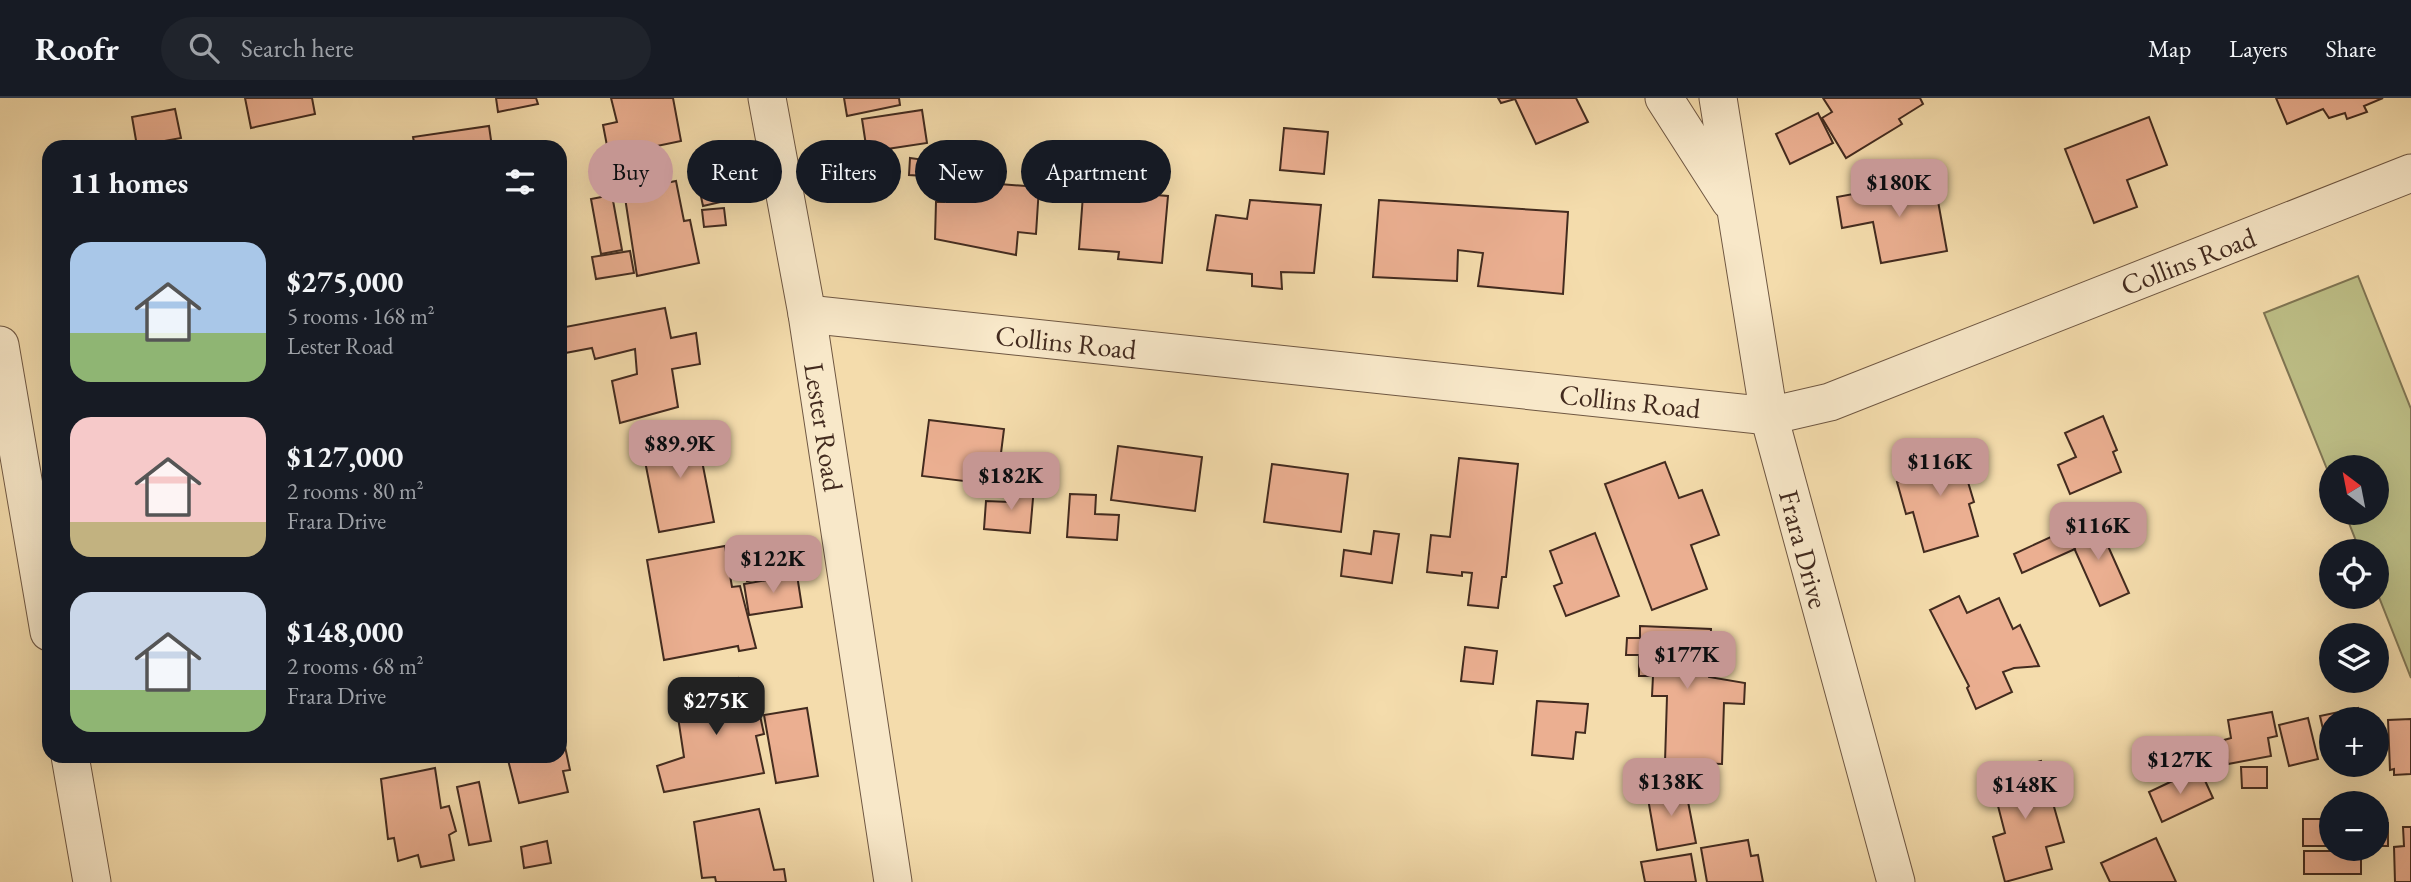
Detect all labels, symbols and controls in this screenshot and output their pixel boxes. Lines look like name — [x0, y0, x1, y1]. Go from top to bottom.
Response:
search box — [161, 17, 651, 80]
text: Roofr — [35, 27, 119, 70]
icon: search — [185, 29, 223, 67]
text: Search here — [241, 31, 354, 65]
text: Map — [2148, 33, 2191, 64]
text: Layers — [2229, 33, 2288, 64]
text: Share — [2326, 33, 2376, 64]
chip: Buy — [588, 140, 673, 203]
chip: Rent — [687, 140, 782, 203]
chip: Filters — [796, 140, 901, 203]
chip: New — [915, 140, 1007, 203]
chip: Apartment — [1021, 140, 1171, 203]
pin: $180K — [1850, 159, 1948, 219]
text: 11 homes — [70, 163, 188, 202]
icon: filters — [501, 163, 539, 201]
text: $180K — [1867, 167, 1931, 197]
street label: Collins Road — [2115, 219, 2261, 303]
text: $275,000 — [287, 262, 403, 301]
icon: home — [126, 270, 210, 354]
text: 5 rooms · 168 m² — [287, 301, 435, 331]
street label: Collins Road — [994, 317, 1139, 367]
text: Lester Road — [287, 331, 393, 361]
street label: Lester Road — [796, 360, 852, 495]
street label: Collins Road — [1558, 376, 1703, 426]
pin: $89.9K — [623, 420, 737, 480]
text: $89.9K — [645, 428, 715, 458]
text: $127,000 — [287, 437, 403, 476]
pin: $116K — [1891, 438, 1989, 498]
icon: home — [126, 445, 210, 529]
text: $116K — [1908, 446, 1972, 476]
pin: $182K — [962, 452, 1060, 512]
north arrow — [2319, 455, 2389, 525]
map controls — [2319, 455, 2389, 861]
text: $182K — [979, 460, 1043, 490]
text: 2 rooms · 80 m² — [287, 476, 424, 506]
street label: Frara Drive — [1771, 486, 1837, 612]
pin: $116K — [2049, 503, 2147, 562]
text: Frara Drive — [287, 506, 386, 536]
text: $116K — [2066, 510, 2130, 540]
pin: $122K — [724, 536, 822, 595]
button: locate — [2319, 539, 2389, 609]
text: $122K — [741, 543, 805, 573]
text: $148,000 — [287, 612, 403, 651]
icon: home — [126, 620, 210, 704]
button: layers — [2319, 623, 2389, 693]
pin: $177K — [1638, 632, 1736, 691]
text: $177K — [1655, 639, 1719, 669]
text: 2 rooms · 68 m² — [287, 651, 424, 681]
pin: $275K — [667, 678, 765, 737]
text: Frara Drive — [287, 681, 386, 711]
text: $275K — [684, 685, 748, 715]
button: + — [2319, 707, 2389, 777]
pin: $127K — [2131, 736, 2229, 796]
text: $127K — [2148, 744, 2212, 774]
pin: $138K — [1622, 758, 1720, 818]
pin: $148K — [1976, 762, 2074, 821]
text: $138K — [1639, 766, 1703, 796]
text: $148K — [1993, 769, 2057, 799]
button: − — [2319, 791, 2389, 861]

